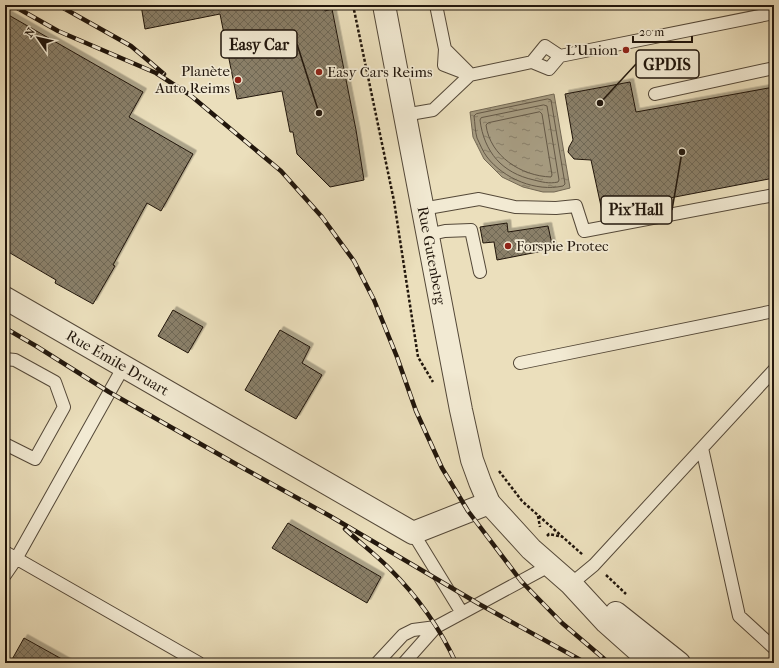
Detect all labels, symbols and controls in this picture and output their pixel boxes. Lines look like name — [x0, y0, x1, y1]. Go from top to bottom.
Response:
north arrow — [18, 18, 58, 58]
scale bar — [633, 18, 692, 44]
text: N — [22, 25, 38, 40]
text: 20 m — [639, 25, 664, 39]
callout: Easy Car — [221, 30, 297, 58]
text: Easy Car — [229, 35, 290, 55]
place label: L'Union — [566, 41, 618, 59]
marker: L'Union — [621, 45, 631, 55]
callout: GPDIS — [636, 50, 699, 78]
text: GPDIS — [643, 55, 691, 74]
place label: Planète Auto Reims — [154, 62, 231, 97]
place label: Easy Cars Reims — [327, 63, 433, 81]
marker: Easy Cars Reims — [314, 67, 324, 77]
marker: Planète Auto Reims — [233, 75, 243, 85]
callout: Pix'Hall — [601, 196, 672, 224]
text: Pix'Hall — [608, 200, 664, 219]
street label: Rue Gutenberg — [413, 205, 450, 307]
place label: Forspie Protec — [516, 237, 609, 255]
marker: Forspie Protec — [503, 241, 513, 251]
street label: Rue Émile Druart — [63, 326, 173, 400]

